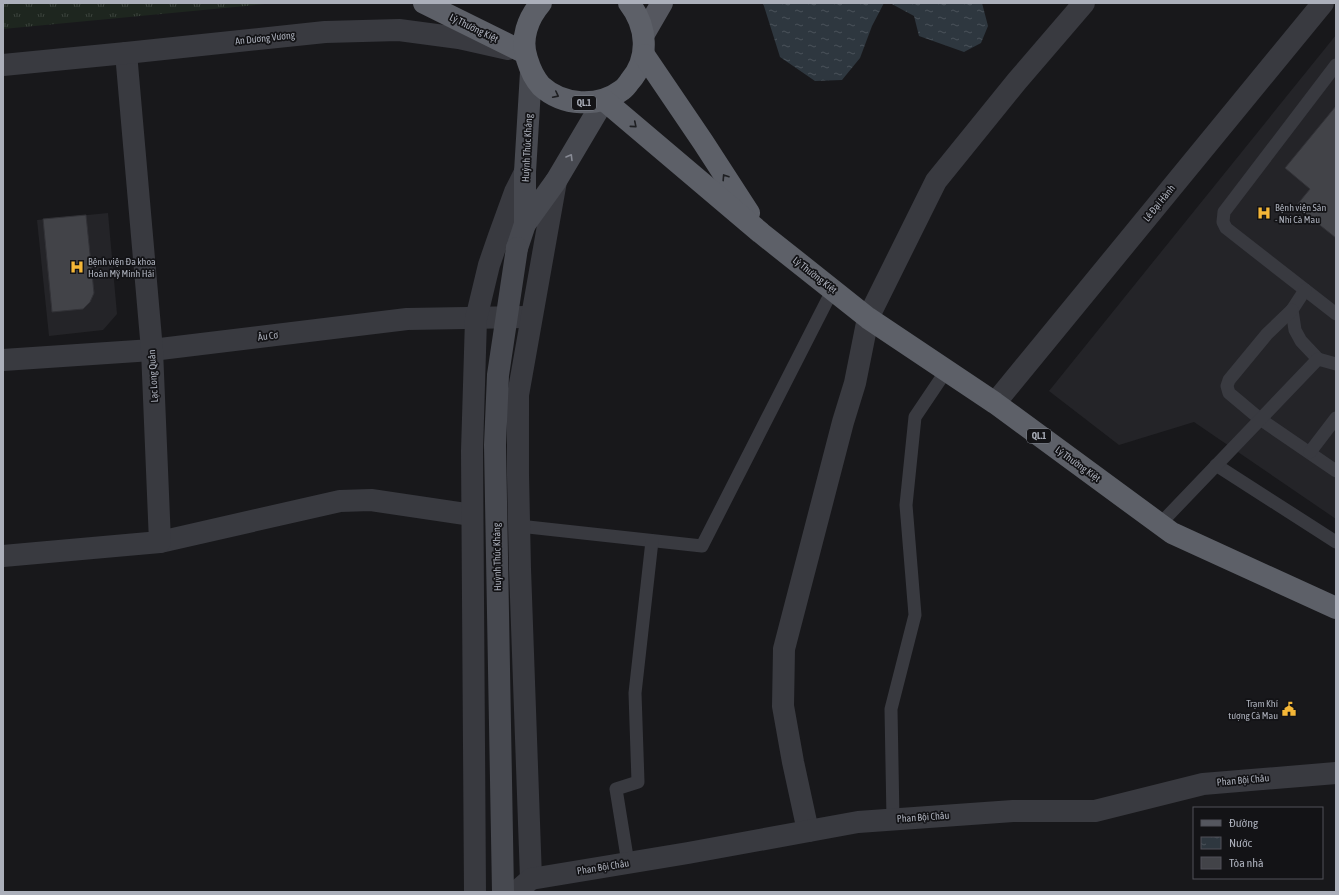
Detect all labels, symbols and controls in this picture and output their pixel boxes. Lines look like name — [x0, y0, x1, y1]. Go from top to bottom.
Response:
street label: Lý Thường Kiệt — [448, 11, 500, 45]
street label: An Dương Vương — [234, 29, 296, 47]
one-way arrow — [552, 90, 559, 98]
road number: QL.1 — [572, 96, 596, 110]
street label: Huỳnh Thúc Kháng — [520, 113, 534, 182]
one-way arrow — [629, 121, 637, 128]
one-way arrow — [566, 154, 573, 161]
one-way arrow — [723, 174, 730, 181]
street label: Lê Đại Hành — [1141, 182, 1177, 224]
place label: Bệnh viện Sản - Nhi Cà Mau — [1275, 202, 1326, 225]
hospital icon: Bệnh viện Sản - Nhi Cà Mau — [1256, 205, 1272, 221]
street label: Lý Thường Kiệt — [791, 254, 839, 296]
place label: Bệnh viện Đa khoa Hoàn Mỹ Minh Hải — [88, 256, 156, 279]
hospital icon: Bệnh viện Đa khoa Hoàn Mỹ Minh Hải — [69, 259, 85, 275]
street label: Âu Cơ — [257, 329, 279, 343]
street label: Lạc Long Quân — [146, 349, 160, 403]
road number: QL.1 — [1027, 429, 1051, 443]
street label: Lý Thường Kiệt — [1053, 444, 1103, 484]
street label: Huỳnh Thúc Kháng — [491, 522, 503, 591]
place label: Trạm Khí tượng Cà Mau — [1228, 698, 1279, 721]
public building icon: Trạm Khí tượng Cà Mau — [1281, 701, 1297, 717]
street label: Phan Bội Châu — [1216, 772, 1270, 788]
legend — [1193, 807, 1323, 879]
street label: Phan Bội Châu — [896, 810, 950, 824]
text: Đường — [1229, 816, 1259, 830]
text: Nước — [1229, 836, 1253, 850]
text: Tòa nhà — [1229, 856, 1264, 870]
street label: Phan Bội Châu — [576, 857, 630, 877]

